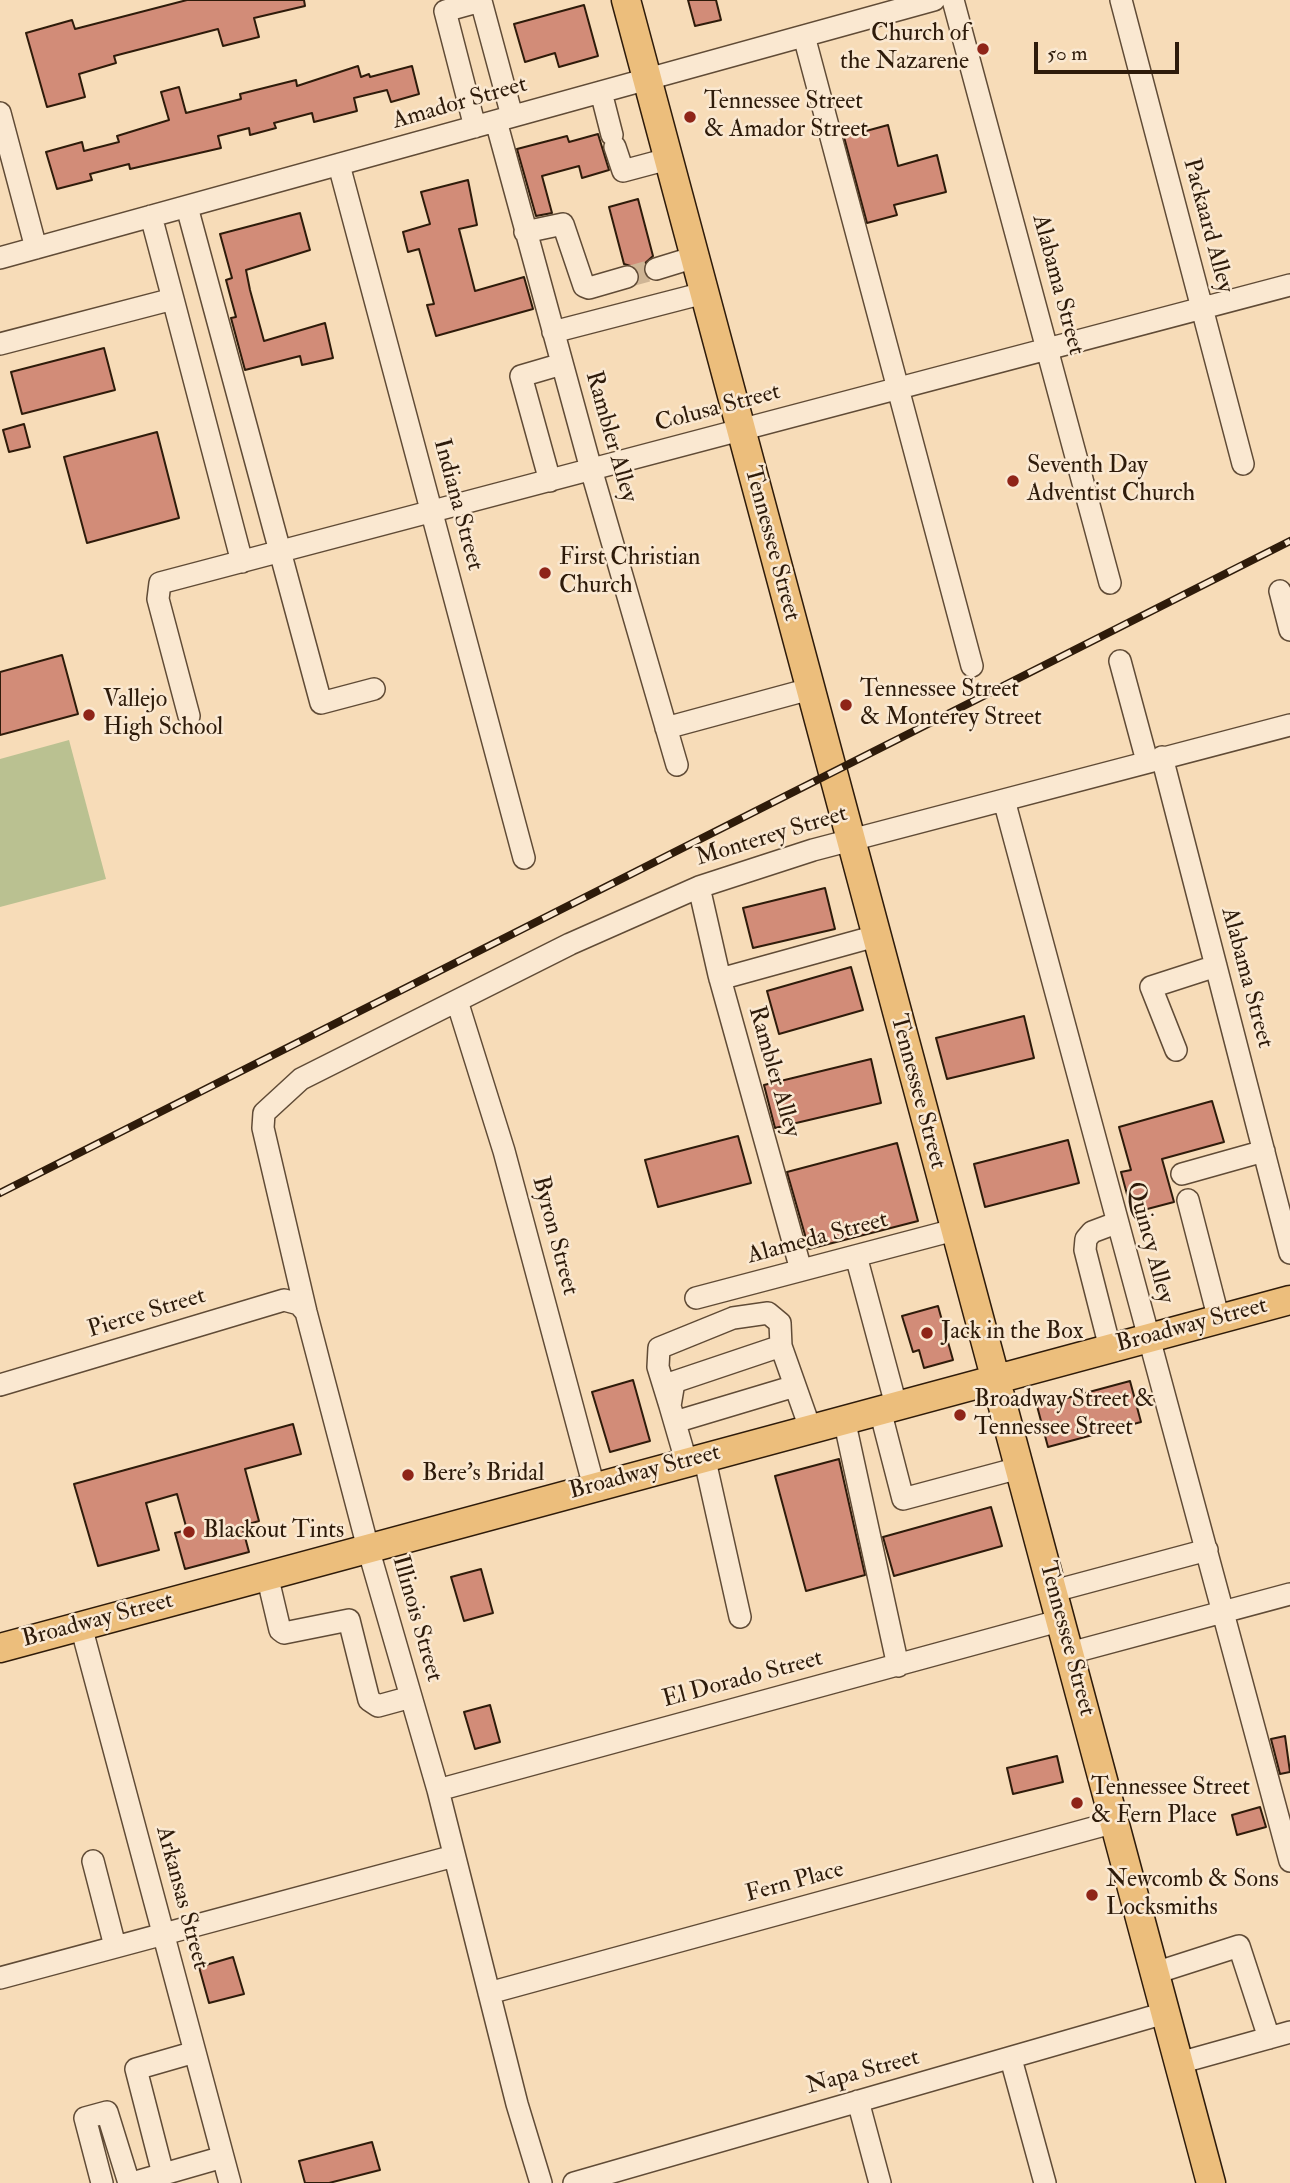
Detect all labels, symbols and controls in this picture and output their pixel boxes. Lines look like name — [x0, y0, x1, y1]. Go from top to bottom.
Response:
place label: Church of the Nazarene — [840, 21, 969, 77]
scale bar — [1038, 28, 1183, 72]
text: 50 m — [1047, 40, 1088, 67]
marker: Church of the Nazarene — [975, 41, 991, 57]
street label: Amador Street — [389, 71, 531, 137]
place label: Tennessee Street & Amador Street — [704, 89, 868, 145]
marker: Tennessee Street & Amador Street — [682, 109, 698, 125]
street label: Packaard Alley — [1175, 156, 1239, 296]
street label: Alabama Street — [1024, 212, 1090, 358]
street label: Rambler Alley — [578, 368, 642, 506]
street label: Colusa Street — [652, 378, 784, 440]
street label: Indiana Street — [426, 436, 488, 574]
place label: Seventh Day Adventist Church — [1027, 453, 1195, 509]
street label: Tennessee Street — [737, 463, 805, 625]
marker: Seventh Day Adventist Church — [1005, 473, 1021, 489]
place label: First Christian Church — [559, 545, 700, 601]
marker: First Christian Church — [537, 565, 553, 581]
place label: Tennessee Street & Monterey Street — [860, 677, 1042, 733]
place label: Vallejo High School — [103, 687, 223, 743]
marker: Tennessee Street & Monterey Street — [838, 697, 854, 713]
marker: Vallejo High School — [81, 707, 97, 723]
street label: Monterey Street — [693, 800, 851, 874]
street label: Alabama Street — [1213, 905, 1279, 1051]
street label: Rambler Alley — [741, 1003, 805, 1141]
street label: Tennessee Street — [883, 1011, 951, 1173]
street label: Byron Street — [524, 1173, 584, 1299]
street label: Quincy Alley — [1119, 1179, 1179, 1307]
street label: Alameda Street — [745, 1206, 891, 1272]
street label: Pierce Street — [85, 1282, 209, 1346]
street label: Broadway Street — [1113, 1292, 1271, 1360]
place label: Jack in the Box — [941, 1319, 1083, 1347]
marker: Jack in the Box — [919, 1325, 935, 1341]
place label: Broadway Street & Tennessee Street — [974, 1387, 1155, 1443]
marker: Broadway Street & Tennessee Street — [952, 1407, 968, 1423]
street label: Broadway Street — [566, 1439, 724, 1507]
place label: Bere's Bridal — [422, 1461, 544, 1489]
marker: Bere's Bridal — [400, 1467, 416, 1483]
place label: Blackout Tints — [203, 1518, 344, 1546]
marker: Blackout Tints — [181, 1524, 197, 1540]
street label: Illinois Street — [384, 1553, 448, 1685]
street label: Tennessee Street — [1032, 1558, 1100, 1720]
street label: Broadway Street — [19, 1587, 177, 1655]
street label: El Dorado Street — [660, 1645, 826, 1715]
place label: Tennessee Street & Fern Place — [1091, 1775, 1250, 1831]
marker: Tennessee Street & Fern Place — [1069, 1795, 1085, 1811]
street label: Arkansas Street — [148, 1823, 214, 1973]
street label: Fern Place — [743, 1856, 847, 1910]
place label: Newcomb & Sons Locksmiths — [1106, 1867, 1279, 1923]
marker: Newcomb & Sons Locksmiths — [1084, 1887, 1100, 1903]
street label: Napa Street — [803, 2044, 923, 2102]

